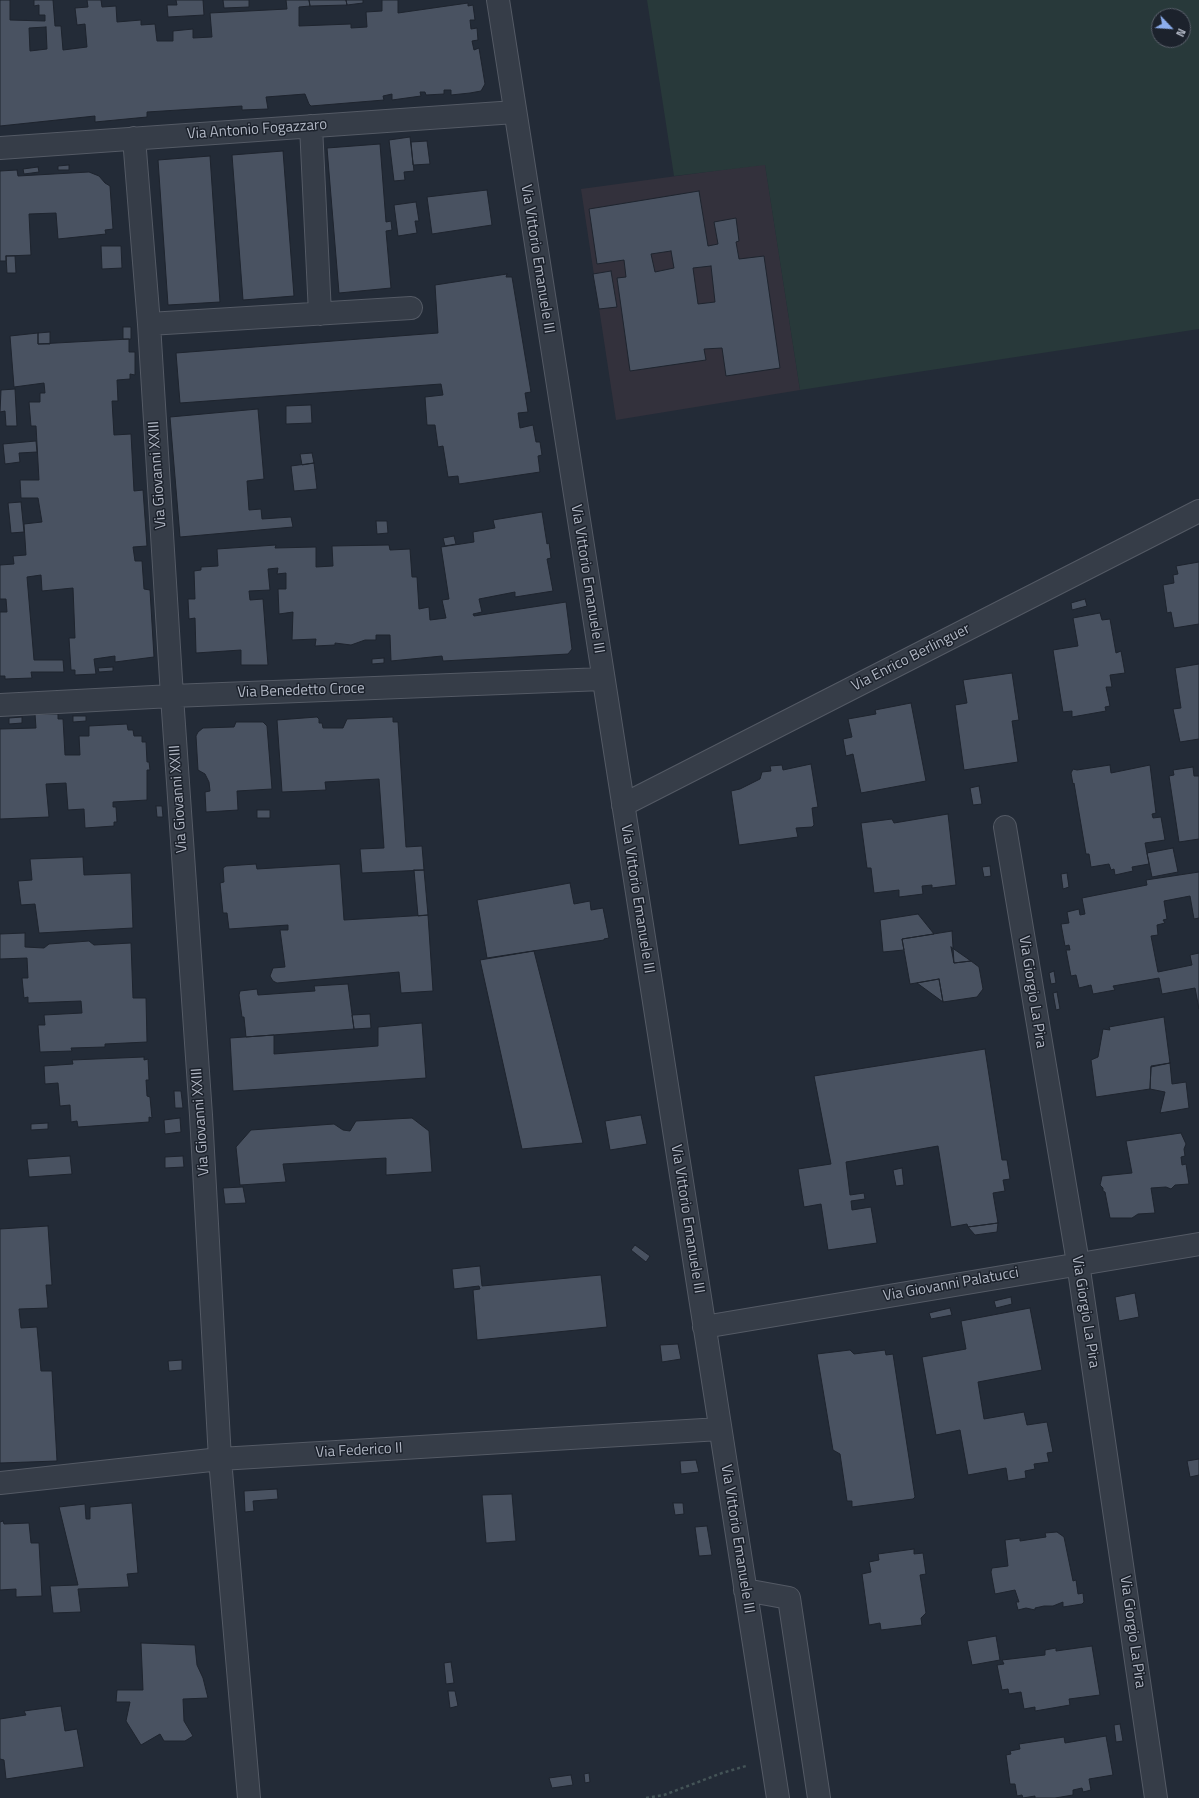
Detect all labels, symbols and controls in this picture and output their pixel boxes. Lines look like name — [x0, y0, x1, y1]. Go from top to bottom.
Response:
north arrow — [1151, 8, 1191, 48]
text: N — [1172, 26, 1190, 39]
street label: Via Antonio Fogazzaro — [186, 116, 328, 144]
street label: Via Vittorio Emanuele III — [516, 183, 558, 335]
street label: Via Giovanni XXIII — [145, 420, 171, 530]
street label: Via Vittorio Emanuele III — [566, 503, 608, 655]
street label: Via Enrico Berlinguer — [849, 620, 973, 696]
street label: Via Benedetto Croce — [237, 680, 365, 702]
street label: Via Giovanni XXIII — [166, 744, 192, 854]
street label: Via Vittorio Emanuele III — [616, 823, 658, 975]
street label: Via Giorgio La Pira — [1014, 935, 1050, 1049]
street label: Via Giovanni XXIII — [188, 1067, 214, 1177]
street label: Via Vittorio Emanuele III — [666, 1143, 708, 1295]
street label: Via Giorgio La Pira — [1067, 1255, 1103, 1369]
street label: Via Giovanni Palatucci — [882, 1264, 1020, 1306]
street label: Via Federico II — [315, 1440, 403, 1462]
street label: Via Vittorio Emanuele III — [716, 1463, 758, 1615]
street label: Via Giorgio La Pira — [1115, 1575, 1149, 1689]

